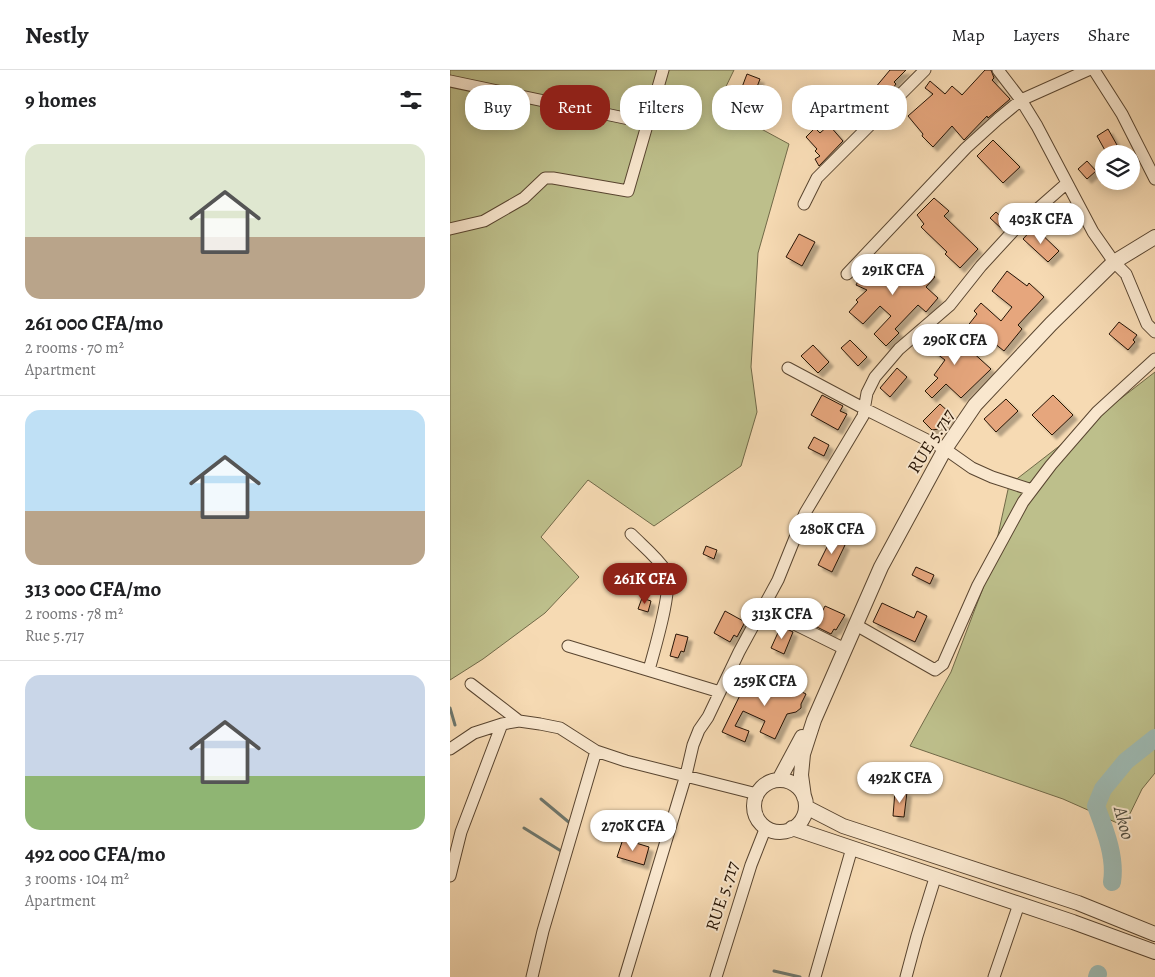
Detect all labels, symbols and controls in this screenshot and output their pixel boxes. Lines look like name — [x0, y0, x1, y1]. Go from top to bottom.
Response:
text: Nestly — [25, 19, 88, 51]
text: Map — [952, 23, 985, 47]
text: Layers — [1013, 23, 1060, 47]
text: Share — [1088, 23, 1130, 47]
chip: Buy — [465, 85, 530, 130]
chip: Rent — [540, 85, 610, 130]
chip: Filters — [620, 85, 702, 130]
chip: New — [712, 85, 782, 130]
chip: Apartment — [792, 85, 907, 130]
text: 9 homes — [25, 86, 96, 114]
icon: filters — [397, 86, 425, 114]
map controls — [1095, 145, 1140, 190]
button: layers — [1095, 145, 1140, 190]
icon: home — [180, 177, 270, 267]
pin: 403K CFA — [989, 202, 1093, 245]
text: 403K CFA — [1009, 208, 1073, 230]
pin: 291K CFA — [841, 254, 945, 296]
text: 291K CFA — [862, 259, 924, 281]
text: 261 000 CFA/mo — [25, 309, 163, 337]
pin: 290K CFA — [903, 324, 1007, 366]
text: 290K CFA — [923, 329, 987, 351]
text: 2 rooms · 70 m² — [25, 337, 124, 359]
text: Apartment — [25, 359, 96, 381]
street label: RUE 5.717 — [902, 404, 960, 478]
icon: home — [180, 442, 270, 532]
pin: 280K CFA — [780, 512, 884, 555]
text: 280K CFA — [800, 518, 864, 540]
pin: 261K CFA — [593, 562, 697, 605]
text: 261K CFA — [614, 568, 676, 590]
text: 313 000 CFA/mo — [25, 575, 161, 603]
pin: 313K CFA — [730, 598, 834, 640]
text: 2 rooms · 78 m² — [25, 603, 123, 625]
text: 313K CFA — [752, 603, 812, 625]
text: Rue 5.717 — [25, 625, 84, 647]
pin: 259K CFA — [713, 664, 817, 707]
text: 259K CFA — [733, 670, 797, 692]
icon: home — [180, 707, 270, 797]
pin: 492K CFA — [848, 762, 952, 804]
text: 492K CFA — [868, 767, 932, 789]
water label: Akoo — [1107, 802, 1141, 843]
pin: 270K CFA — [581, 810, 685, 852]
text: 270K CFA — [601, 815, 665, 837]
text: 492 000 CFA/mo — [25, 840, 166, 868]
street label: RUE 5.717 — [700, 858, 745, 934]
text: 3 rooms · 104 m² — [25, 868, 129, 890]
text: Apartment — [25, 890, 96, 912]

